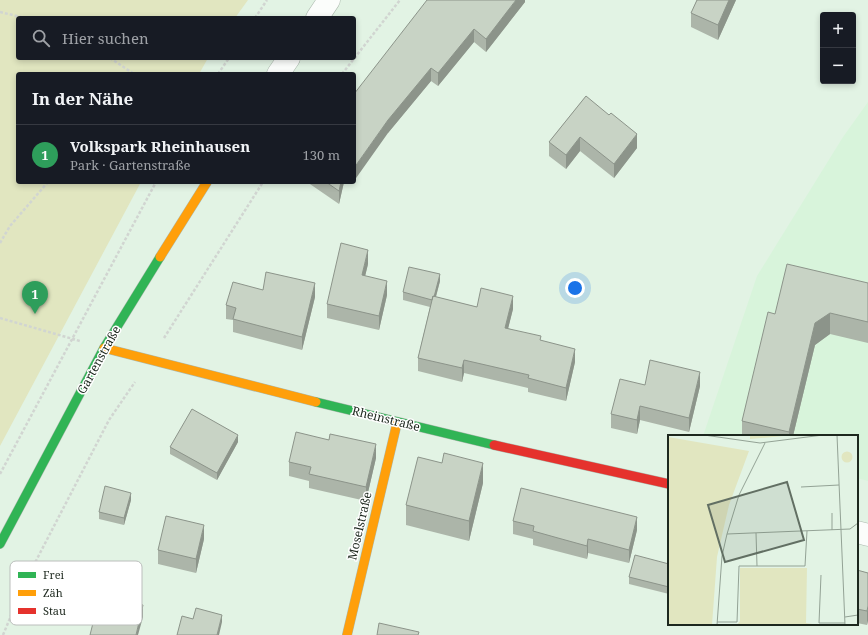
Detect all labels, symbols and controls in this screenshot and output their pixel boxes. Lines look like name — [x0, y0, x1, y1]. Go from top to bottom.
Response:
map controls — [820, 12, 856, 84]
button: + — [820, 12, 856, 48]
search box — [16, 16, 356, 60]
icon: search — [30, 27, 52, 49]
text: Hier suchen — [62, 28, 149, 48]
button: − — [820, 48, 856, 84]
text: In der Nähe — [32, 87, 133, 110]
text: Volkspark Rheinhausen — [70, 136, 250, 156]
text: 1 — [41, 146, 49, 164]
text: 130 m — [303, 146, 340, 164]
text: Park · Gartenstraße — [70, 156, 191, 174]
your location — [565, 278, 585, 298]
pin: 1 — [22, 281, 48, 314]
street label: Gartenstraße — [73, 323, 124, 397]
street label: Rheinstraße — [350, 402, 422, 435]
inset map — [668, 435, 858, 625]
street label: Moselstraße — [343, 490, 376, 562]
legend — [10, 561, 142, 625]
text: Frei — [43, 567, 65, 582]
text: Zäh — [43, 585, 63, 600]
text: Stau — [43, 603, 66, 618]

